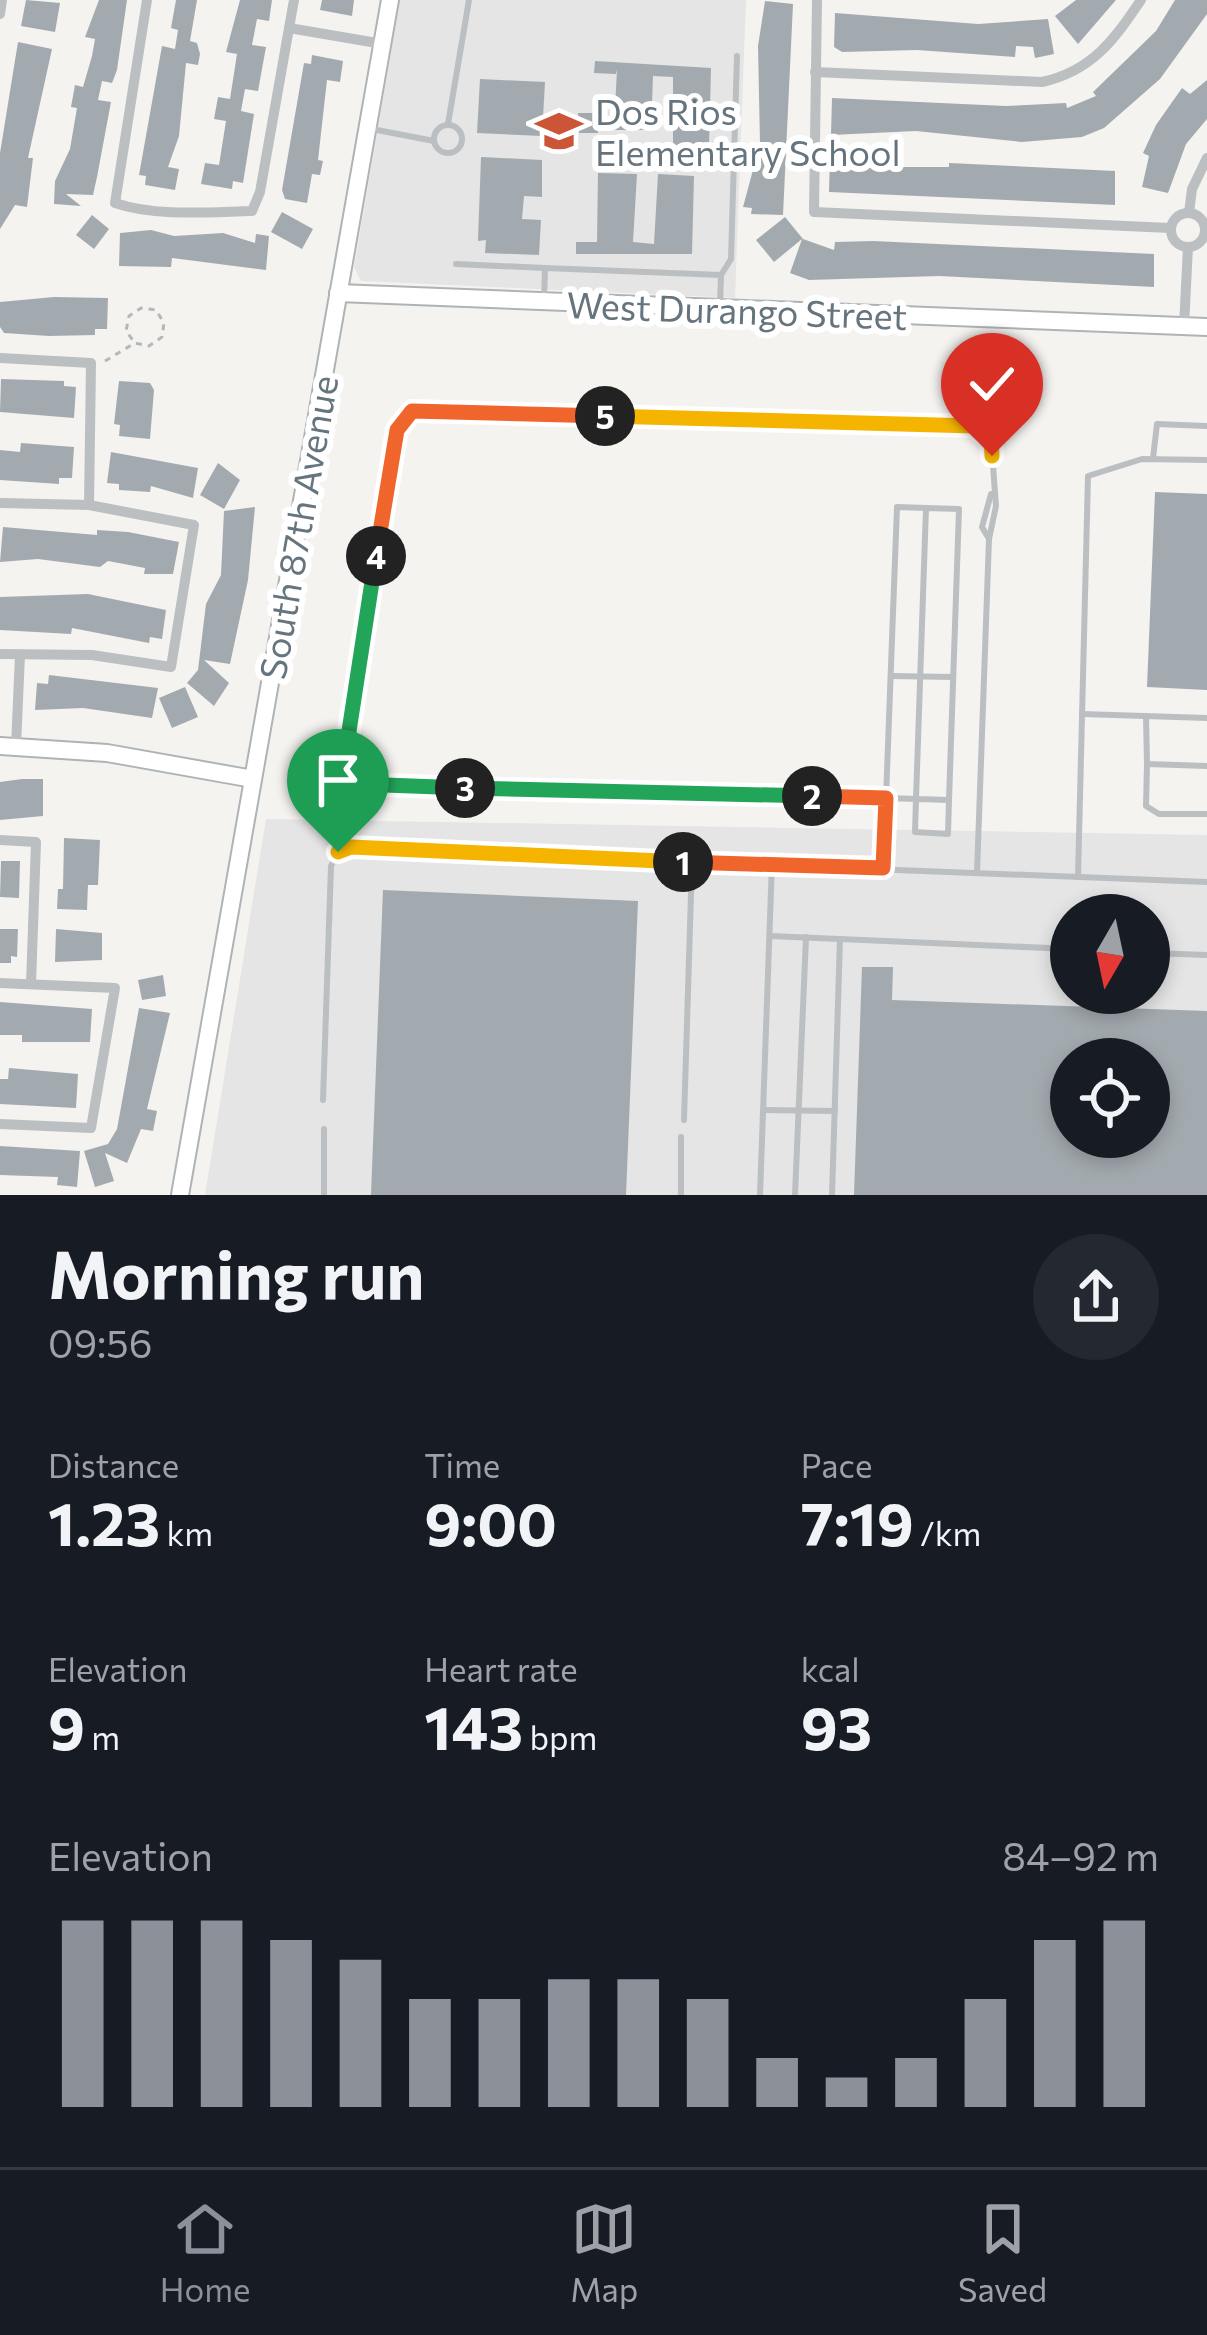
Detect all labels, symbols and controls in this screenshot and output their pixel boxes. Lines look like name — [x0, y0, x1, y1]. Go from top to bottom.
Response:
place label: Dos Rios Elementary School — [595, 88, 901, 173]
school or university icon: Dos Rios Elementary School — [534, 106, 584, 156]
street label: West Durango Street — [566, 281, 908, 337]
pin — [941, 333, 1043, 456]
icon: check — [959, 351, 1025, 417]
street label: South 87th Avenue — [249, 372, 345, 682]
pin: 5 — [575, 386, 635, 446]
text: 5 — [595, 395, 615, 436]
pin: 4 — [346, 526, 406, 586]
text: 4 — [366, 535, 386, 576]
pin — [287, 729, 389, 852]
icon: arrive — [305, 747, 371, 813]
pin: 3 — [435, 758, 495, 818]
pin: 2 — [782, 766, 842, 826]
text: 3 — [455, 767, 475, 808]
text: 2 — [803, 775, 821, 816]
pin: 1 — [653, 832, 713, 892]
text: 1 — [676, 841, 690, 882]
north arrow — [1050, 894, 1170, 1014]
map controls — [1050, 894, 1170, 1158]
button: locate — [1050, 1038, 1170, 1158]
text: Morning run — [48, 1232, 425, 1313]
button: share — [1033, 1234, 1159, 1360]
text: 09:56 — [48, 1318, 152, 1366]
text: Distance — [48, 1444, 179, 1485]
text: Time — [424, 1444, 500, 1485]
text: Pace — [801, 1444, 872, 1485]
text: 1.23 — [48, 1485, 160, 1558]
text: 9:00 — [424, 1485, 557, 1558]
text: 7:19 — [801, 1485, 914, 1558]
text: km — [160, 1512, 213, 1553]
text: /km — [914, 1512, 981, 1553]
text: Elevation — [48, 1648, 187, 1689]
text: Heart rate — [424, 1648, 578, 1689]
text: kcal — [801, 1648, 860, 1689]
text: 9 — [48, 1689, 85, 1762]
text: 143 — [424, 1689, 523, 1762]
text: 93 — [801, 1689, 872, 1762]
text: m — [85, 1716, 120, 1757]
text: bpm — [523, 1716, 597, 1757]
text: Elevation — [48, 1831, 213, 1879]
text: 84–92 m — [1002, 1831, 1159, 1879]
tab: Home — [160, 2196, 251, 2309]
tab: Map — [570, 2196, 638, 2309]
tab: Saved — [958, 2196, 1047, 2309]

